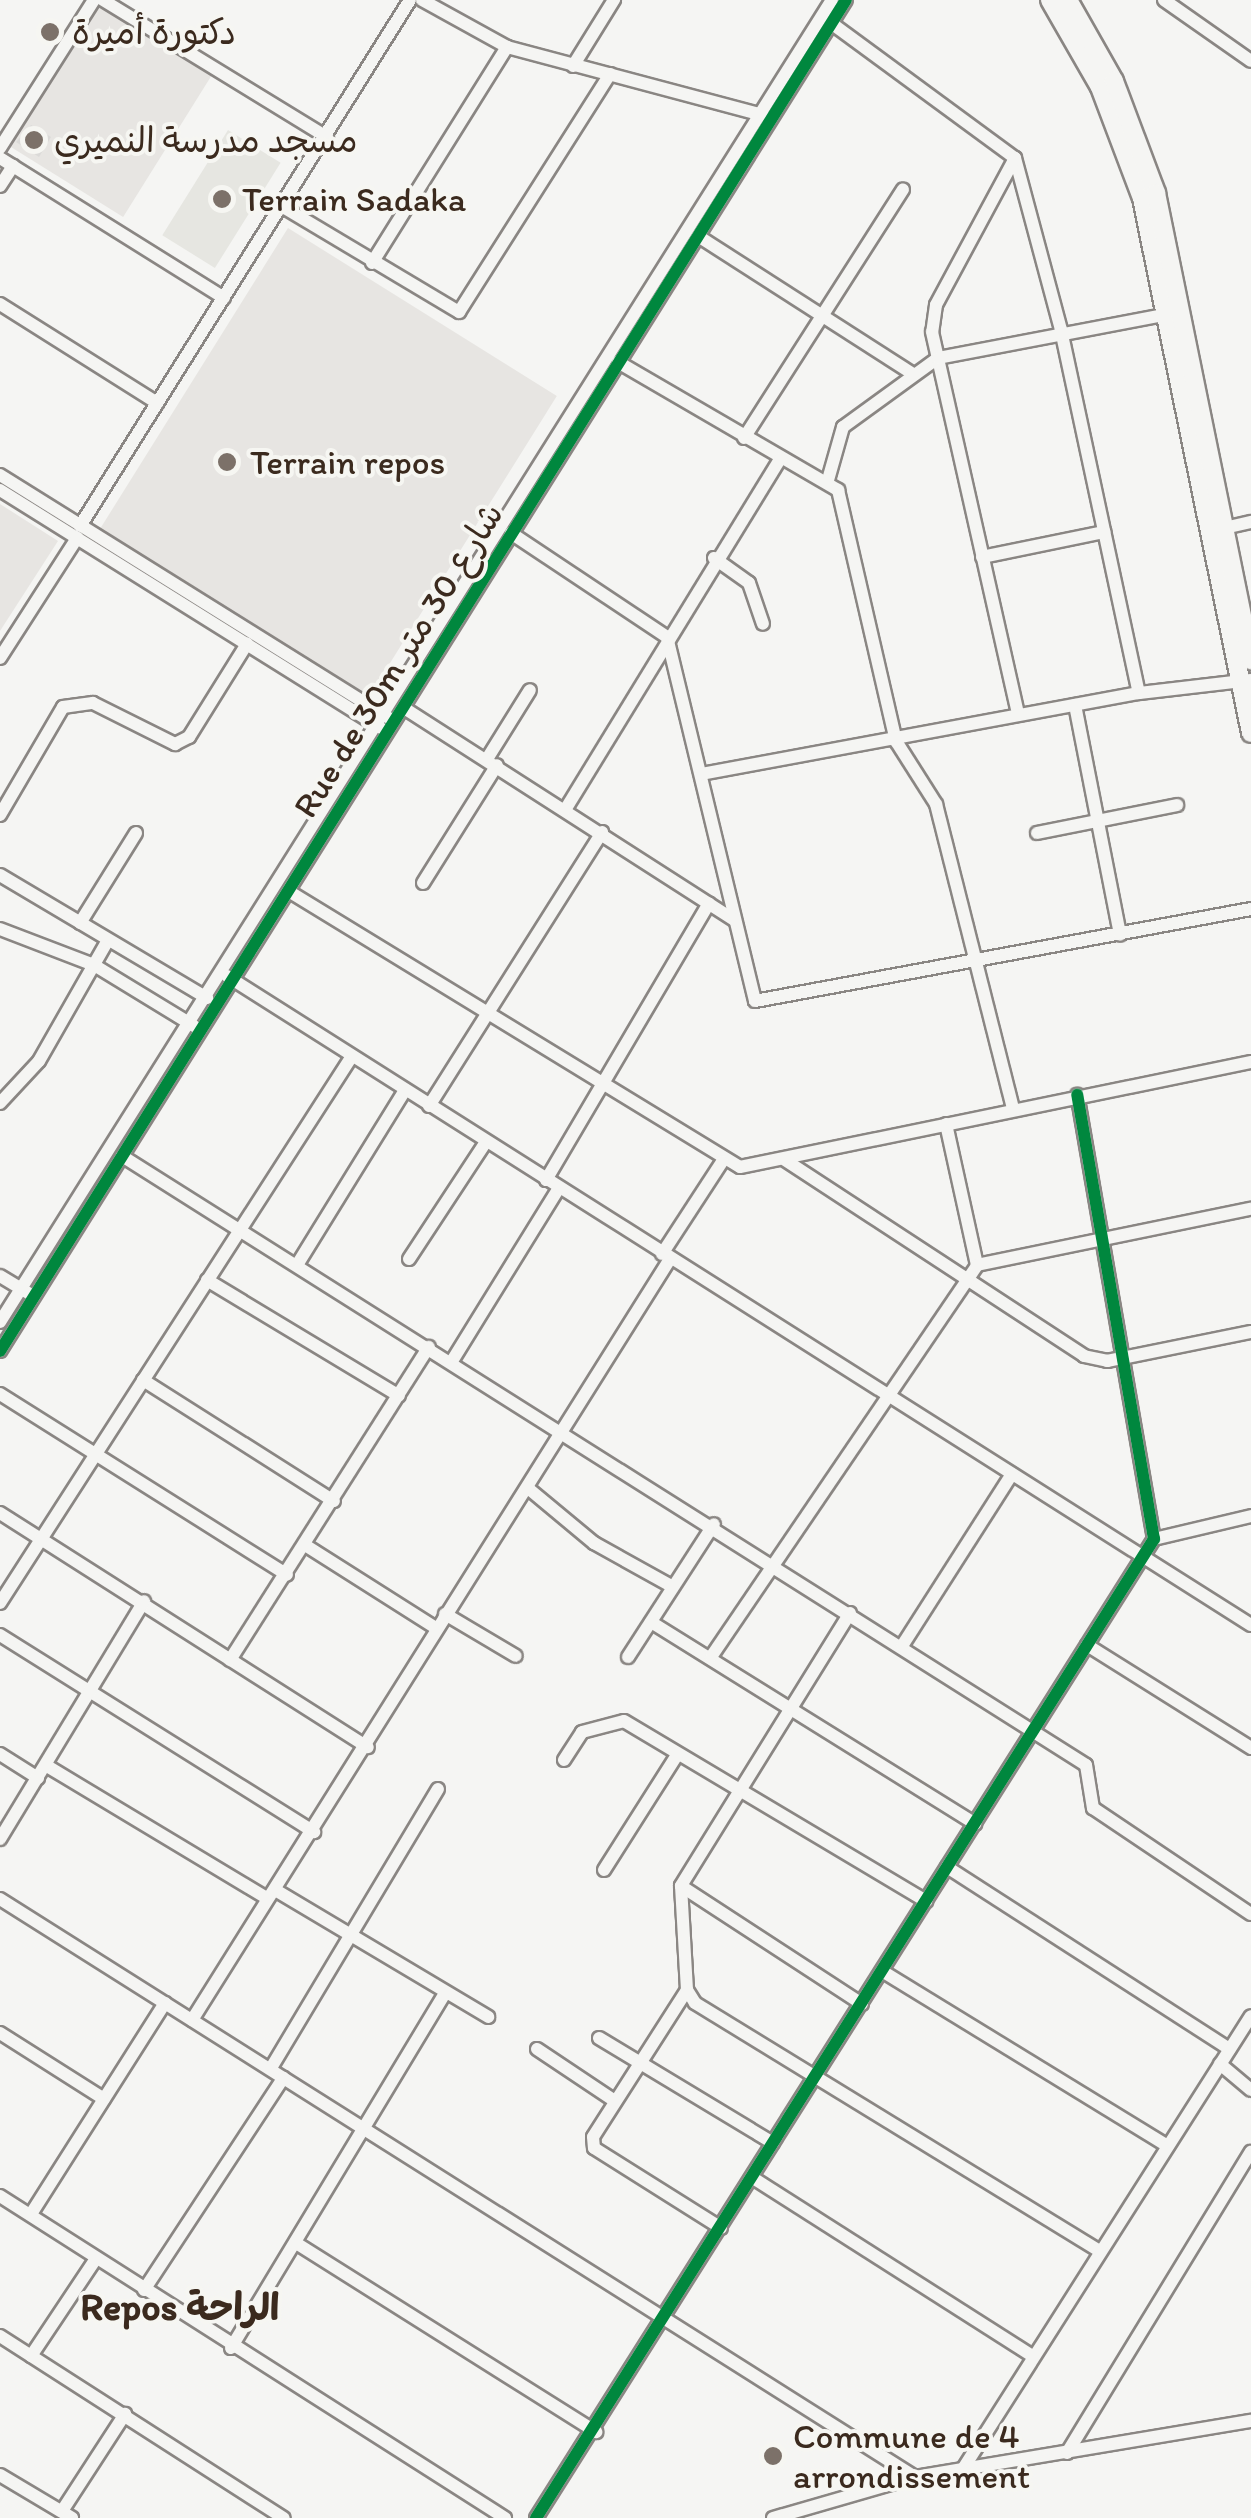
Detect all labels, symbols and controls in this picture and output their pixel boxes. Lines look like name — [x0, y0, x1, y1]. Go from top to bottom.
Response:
place label: دكتورة أميرة — [72, 11, 236, 53]
marker: دكتورة أميرة — [37, 19, 63, 45]
place label: مسجد مدرسة النميري — [54, 119, 358, 161]
marker: مسجد مدرسة النميري — [23, 129, 45, 151]
place label: Terrain Sadaka — [242, 178, 466, 220]
marker: Terrain Sadaka — [211, 188, 233, 210]
place label: Terrain repos — [250, 441, 445, 483]
marker: Terrain repos — [214, 449, 240, 475]
street label: Rue de 30m شارع 30 متر — [284, 494, 512, 826]
district label: Repos الراحة — [80, 2285, 280, 2331]
place label: Commune de 4 arrondissement — [793, 2415, 1030, 2497]
marker: Commune de 4 arrondissement — [762, 2445, 784, 2467]

